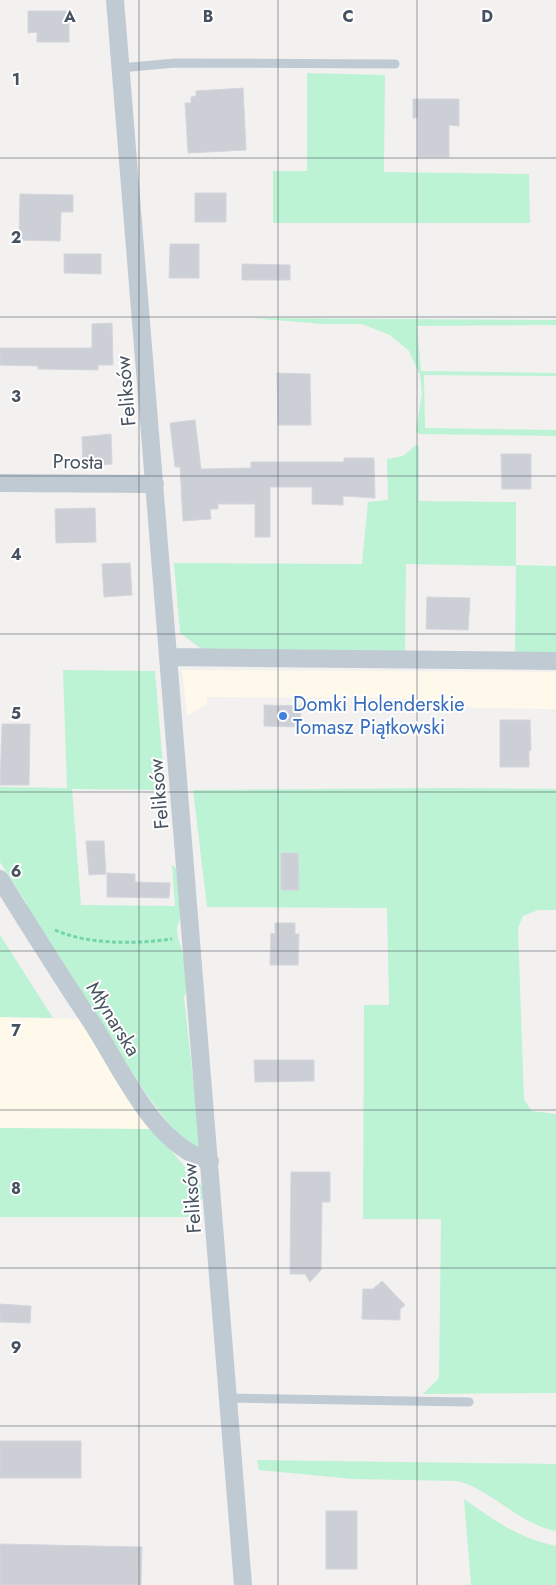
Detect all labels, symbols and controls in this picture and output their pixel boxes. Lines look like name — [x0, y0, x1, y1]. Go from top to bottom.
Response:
text: A — [63, 5, 76, 28]
text: B — [203, 5, 213, 28]
text: C — [342, 5, 354, 28]
text: D — [481, 5, 493, 28]
text: 1 — [12, 68, 20, 91]
text: 2 — [11, 226, 21, 249]
street label: Feliksów — [108, 354, 144, 427]
text: 3 — [11, 385, 21, 408]
street label: Prosta — [52, 447, 104, 477]
text: 4 — [10, 543, 22, 566]
place label: Domki Holenderskie Tomasz Piątkowski — [293, 690, 465, 742]
text: 5 — [11, 702, 21, 725]
marker: Domki Holenderskie Tomasz Piątkowski — [277, 710, 289, 722]
street label: Feliksów — [141, 757, 177, 830]
text: 6 — [11, 860, 21, 883]
street label: Młynarska — [79, 976, 147, 1062]
text: 7 — [11, 1019, 21, 1042]
street label: Feliksów — [175, 1161, 209, 1234]
text: 8 — [11, 1177, 21, 1200]
text: 9 — [11, 1336, 21, 1359]

